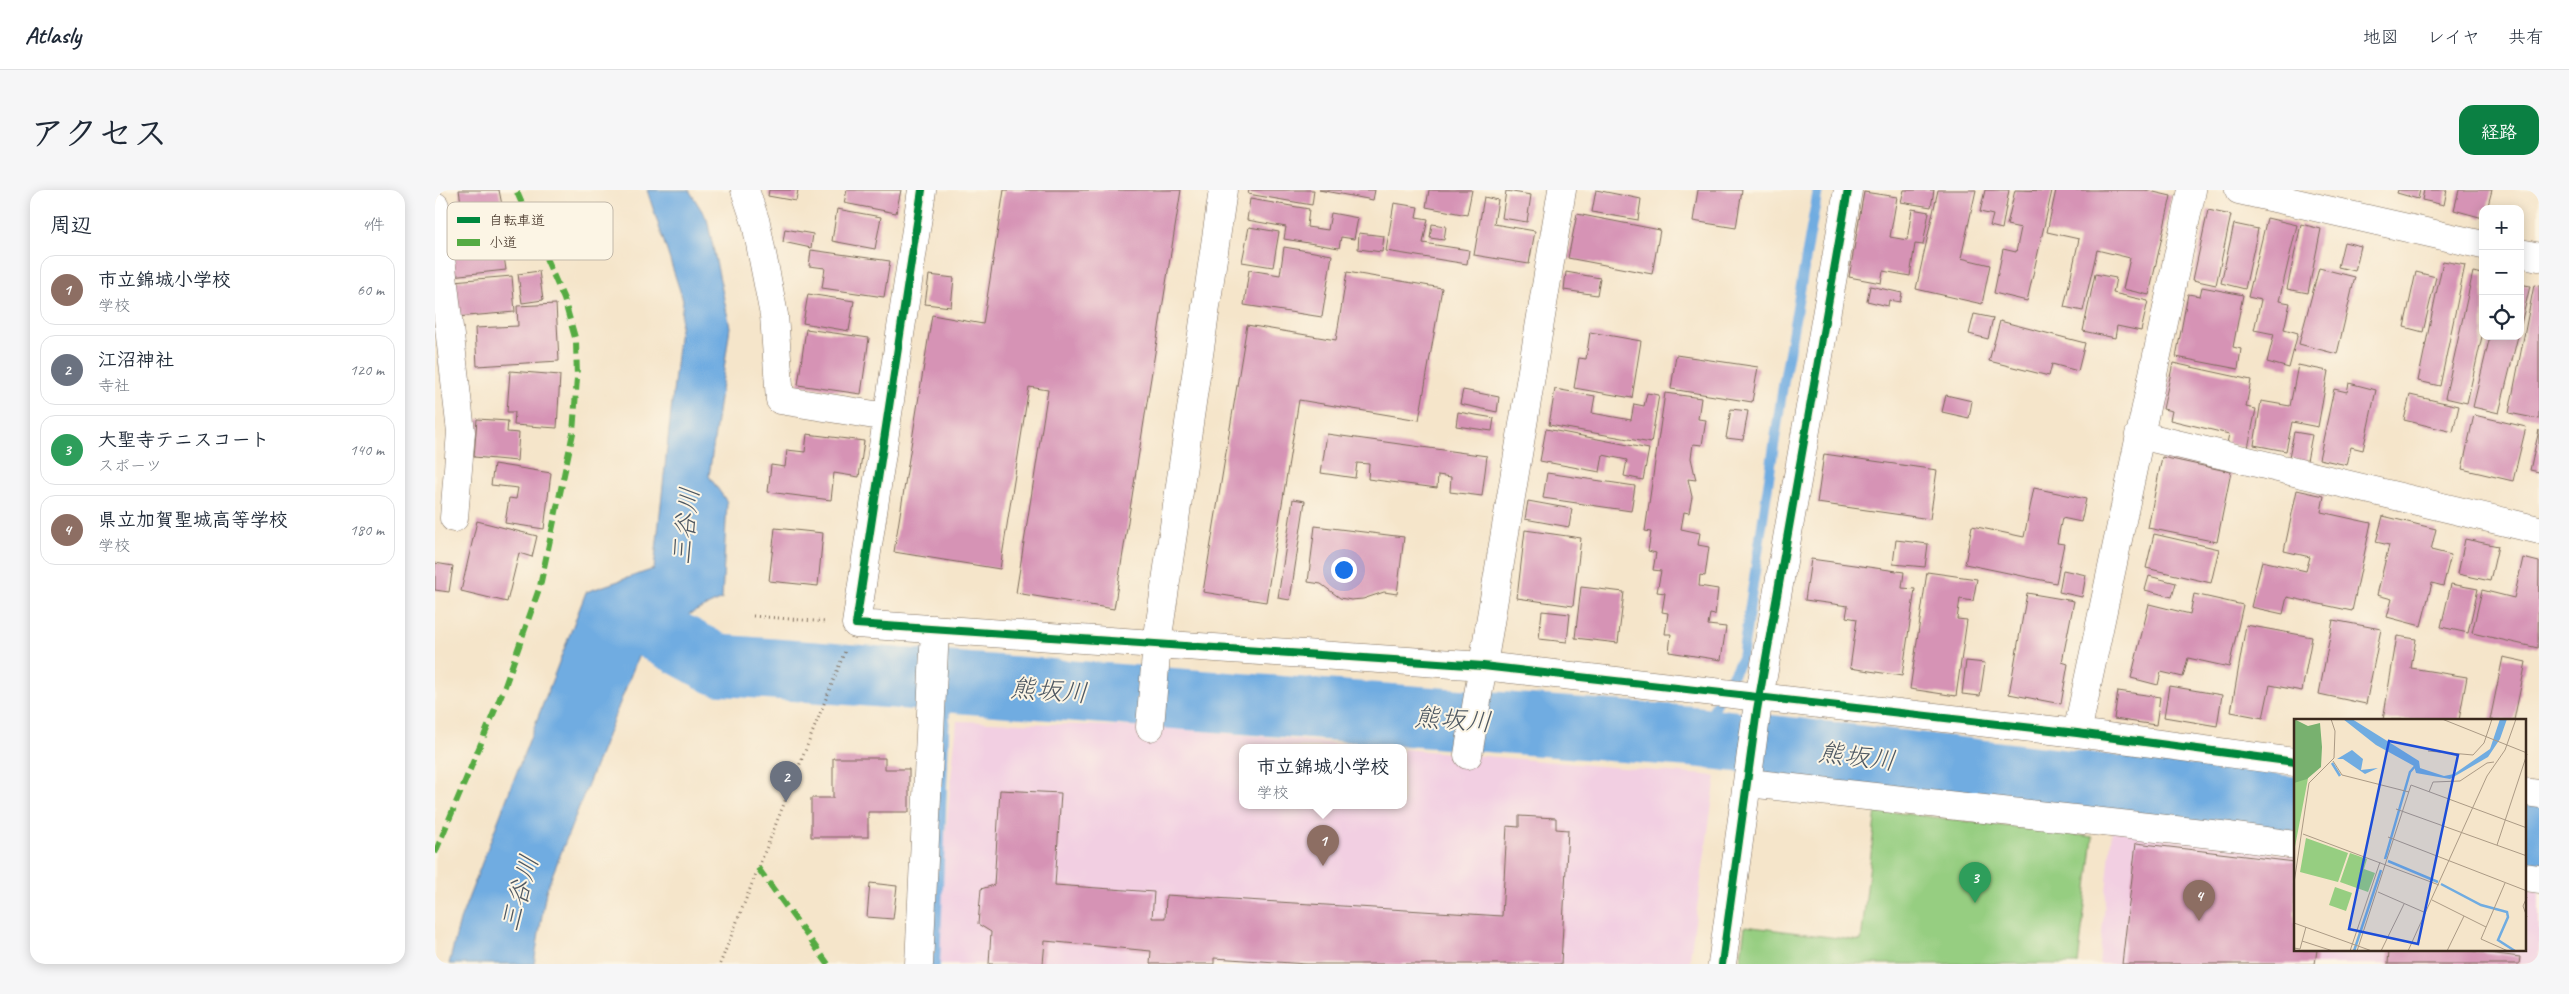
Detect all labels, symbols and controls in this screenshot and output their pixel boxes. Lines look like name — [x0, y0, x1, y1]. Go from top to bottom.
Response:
text: Atlasly — [25, 20, 81, 50]
text: 地図 — [2363, 26, 2399, 48]
text: レイヤ — [2427, 26, 2480, 48]
text: 共有 — [2508, 26, 2544, 48]
button: 経路 — [2459, 105, 2539, 155]
text: アクセス — [30, 111, 168, 156]
legend — [447, 202, 613, 260]
map controls — [2479, 205, 2524, 340]
button: + — [2479, 205, 2524, 250]
text: 周辺 — [50, 212, 92, 238]
text: 自転車道 — [489, 212, 545, 229]
text: 4件 — [362, 215, 385, 235]
text: 小道 — [489, 234, 517, 251]
button: − — [2479, 250, 2524, 295]
text: 市立錦城小学校 — [98, 268, 231, 292]
text: 1 — [63, 280, 71, 300]
text: 60 m — [357, 280, 384, 300]
button: locate — [2479, 295, 2524, 340]
text: 学校 — [98, 296, 130, 316]
text: 江沼神社 — [98, 348, 174, 372]
text: 2 — [63, 360, 71, 380]
text: 120 m — [350, 360, 384, 380]
text: 寺社 — [98, 376, 130, 396]
text: 大聖寺テニスコート — [98, 428, 269, 452]
text: 3 — [63, 440, 71, 460]
text: 140 m — [350, 440, 384, 460]
text: スポーツ — [98, 456, 162, 476]
water label: 三谷川 — [664, 485, 707, 567]
text: 県立加賀聖城高等学校 — [98, 508, 288, 532]
text: 4 — [63, 520, 71, 540]
text: 180 m — [350, 520, 384, 540]
text: 学校 — [98, 536, 130, 556]
your location — [1331, 557, 1357, 583]
water label: 熊坂川 — [1009, 671, 1089, 710]
water label: 熊坂川 — [1413, 700, 1493, 739]
inset map — [2294, 719, 2527, 952]
water label: 熊坂川 — [1816, 735, 1898, 778]
popup — [1239, 744, 1407, 809]
text: 市立錦城小学校 — [1256, 755, 1390, 779]
pin: 2 — [770, 761, 802, 802]
text: 学校 — [1256, 783, 1289, 803]
pin: 1 — [1307, 825, 1339, 866]
water label: 三谷川 — [493, 851, 546, 935]
pin: 3 — [1959, 862, 1991, 903]
pin: 4 — [2183, 880, 2215, 921]

